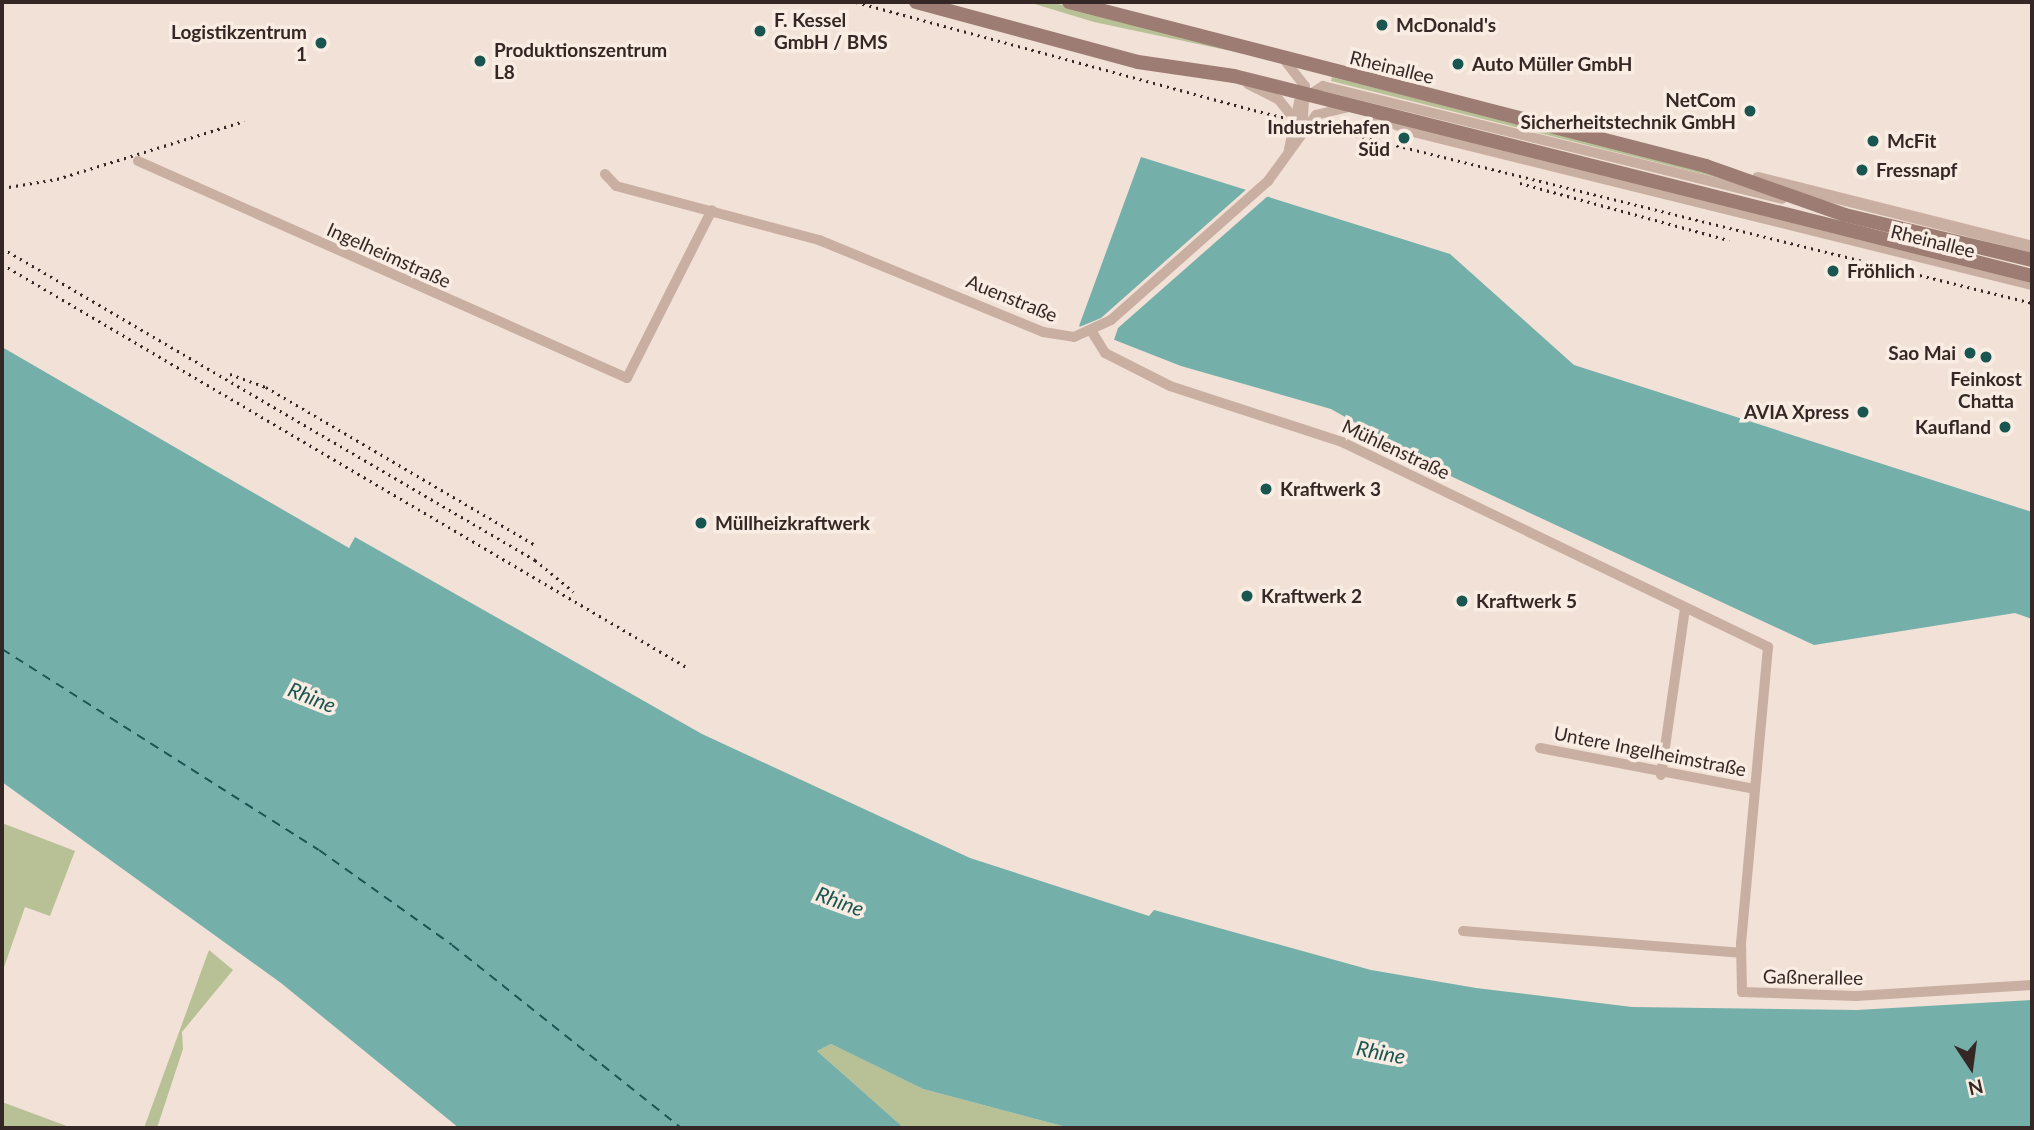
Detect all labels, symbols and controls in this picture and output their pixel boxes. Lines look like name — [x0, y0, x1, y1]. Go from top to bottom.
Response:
place label: F. Kessel GmbH / BMS — [774, 9, 888, 53]
place label: McDonald's — [1396, 14, 1496, 36]
marker: McDonald's — [1374, 17, 1390, 33]
place label: Logistikzentrum 1 — [171, 21, 307, 65]
marker: F. Kessel GmbH / BMS — [752, 23, 768, 39]
marker: Logistikzentrum 1 — [313, 35, 329, 51]
place label: Produktionszentrum L8 — [494, 39, 667, 83]
street label: Rheinallee — [1347, 46, 1437, 88]
marker: Produktionszentrum L8 — [472, 53, 488, 69]
place label: Auto Müller GmbH — [1472, 53, 1633, 75]
marker: Auto Müller GmbH — [1450, 56, 1466, 72]
place label: NetCom Sicherheitstechnik GmbH — [1521, 89, 1736, 133]
marker: NetCom Sicherheitstechnik GmbH — [1742, 103, 1758, 119]
place label: Industriehafen Süd — [1267, 116, 1390, 160]
marker: Industriehafen Süd — [1396, 130, 1412, 146]
place label: McFit — [1887, 130, 1936, 152]
marker: McFit — [1865, 133, 1881, 149]
place label: Fressnapf — [1876, 159, 1957, 181]
marker: Fressnapf — [1854, 162, 1870, 178]
street label: Ingelheimstraße — [324, 218, 454, 292]
street label: Rheinallee — [1888, 220, 1978, 262]
place label: Fröhlich — [1847, 260, 1915, 282]
marker: Fröhlich — [1825, 263, 1841, 279]
street label: Auenstraße — [963, 269, 1061, 327]
place label: Sao Mai — [1888, 342, 1956, 364]
marker: Sao Mai — [1962, 345, 1978, 361]
marker: Feinkost Chatta — [1978, 349, 1994, 365]
place label: Feinkost Chatta — [1950, 368, 2022, 412]
place label: AVIA Xpress — [1743, 401, 1849, 423]
marker: AVIA Xpress — [1855, 404, 1871, 420]
street label: Mühlenstraße — [1339, 414, 1453, 484]
place label: Kaufland — [1915, 416, 1991, 438]
marker: Kaufland — [1997, 419, 2013, 435]
place label: Kraftwerk 3 — [1280, 478, 1381, 500]
marker: Kraftwerk 3 — [1258, 481, 1274, 497]
place label: Müllheizkraftwerk — [715, 512, 870, 534]
marker: Müllheizkraftwerk — [693, 515, 709, 531]
place label: Kraftwerk 2 — [1261, 585, 1362, 607]
marker: Kraftwerk 2 — [1239, 588, 1255, 604]
place label: Kraftwerk 5 — [1476, 590, 1577, 612]
marker: Kraftwerk 5 — [1454, 593, 1470, 609]
water label: Rhine — [284, 676, 340, 718]
street label: Untere Ingelheimstraße — [1552, 721, 1748, 781]
water label: Rhine — [813, 881, 867, 921]
street label: Gaßnerallee — [1763, 965, 1863, 989]
north arrow — [1936, 1032, 2006, 1102]
water label: Rhine — [1354, 1035, 1408, 1069]
text: N — [1966, 1075, 1986, 1101]

